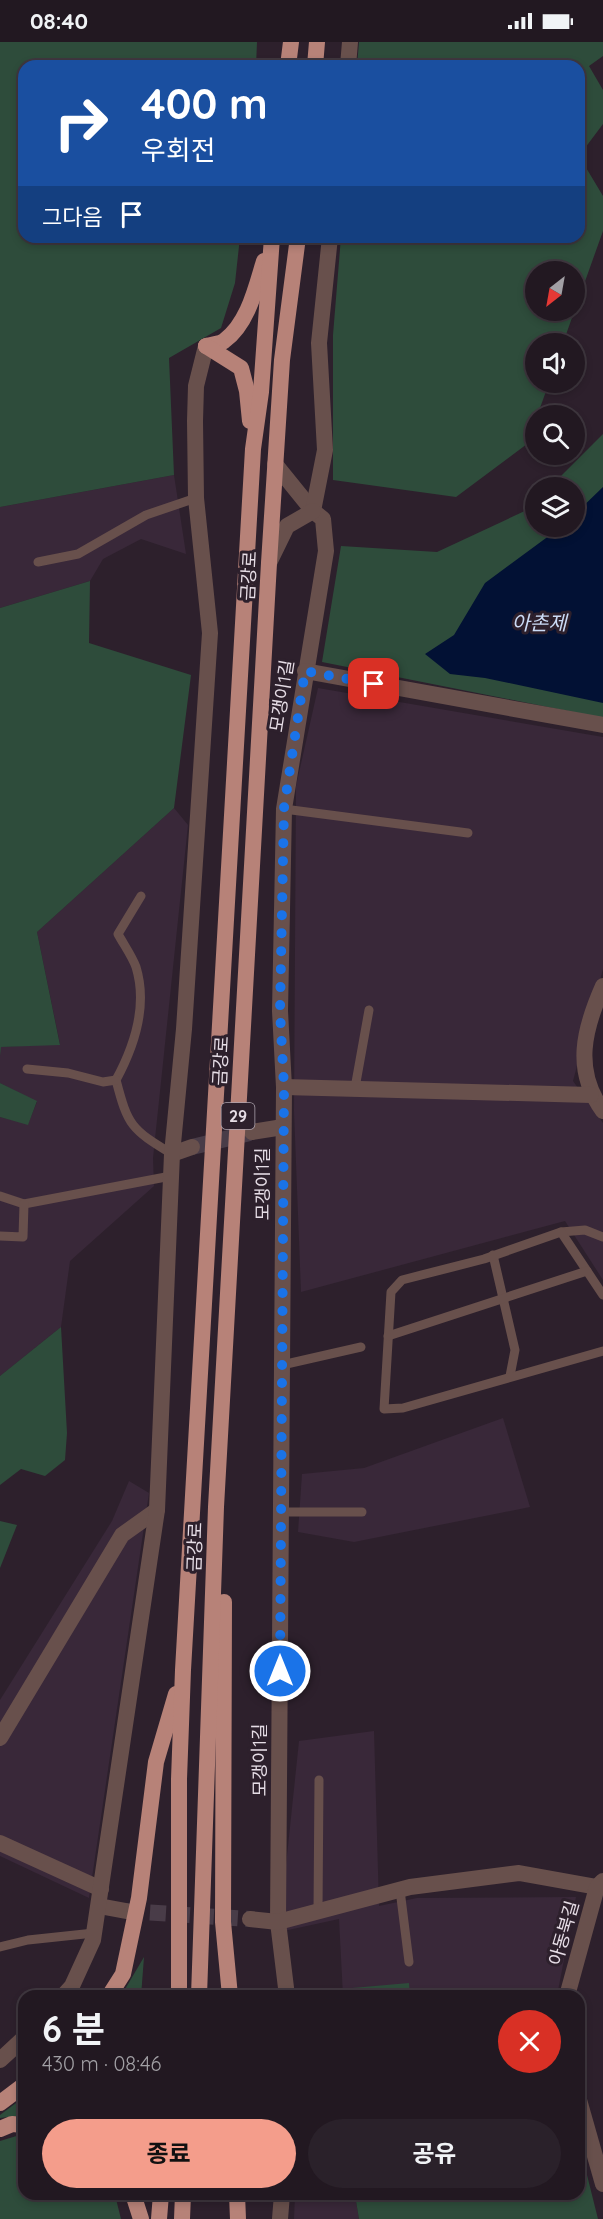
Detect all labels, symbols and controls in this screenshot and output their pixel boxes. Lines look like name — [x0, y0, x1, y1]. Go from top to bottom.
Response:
text: 08:40 — [30, 7, 88, 35]
text: 400 m — [141, 77, 268, 130]
icon: right — [42, 84, 120, 162]
text: 우회전 — [141, 133, 216, 167]
icon: arrive — [115, 198, 148, 231]
text: 그다음 — [42, 203, 103, 231]
north arrow — [525, 261, 585, 321]
map controls — [525, 261, 585, 537]
button: sound — [525, 333, 585, 393]
button: search — [525, 405, 585, 465]
button: layers — [525, 477, 585, 537]
street label: 금강로 — [236, 551, 261, 601]
water label: 아촌제 — [511, 610, 569, 635]
street label: 모갱이1길 — [264, 658, 299, 734]
pin — [348, 658, 399, 709]
icon: arrive — [357, 667, 390, 700]
street label: 금강로 — [208, 1036, 233, 1086]
road number: 29 — [222, 1103, 254, 1129]
street label: 모갱이1길 — [251, 1148, 274, 1220]
street label: 금강로 — [182, 1522, 207, 1572]
position arrow — [248, 1639, 312, 1703]
street label: 모갱이1길 — [248, 1724, 271, 1796]
street label: 아동북길 — [543, 1898, 584, 1968]
text: 6 분 — [42, 2006, 105, 2051]
button: close — [498, 2010, 561, 2073]
text: 430 m · 08:46 — [42, 2051, 161, 2076]
button: 종료 — [42, 2119, 296, 2188]
button: 공유 — [308, 2119, 561, 2188]

